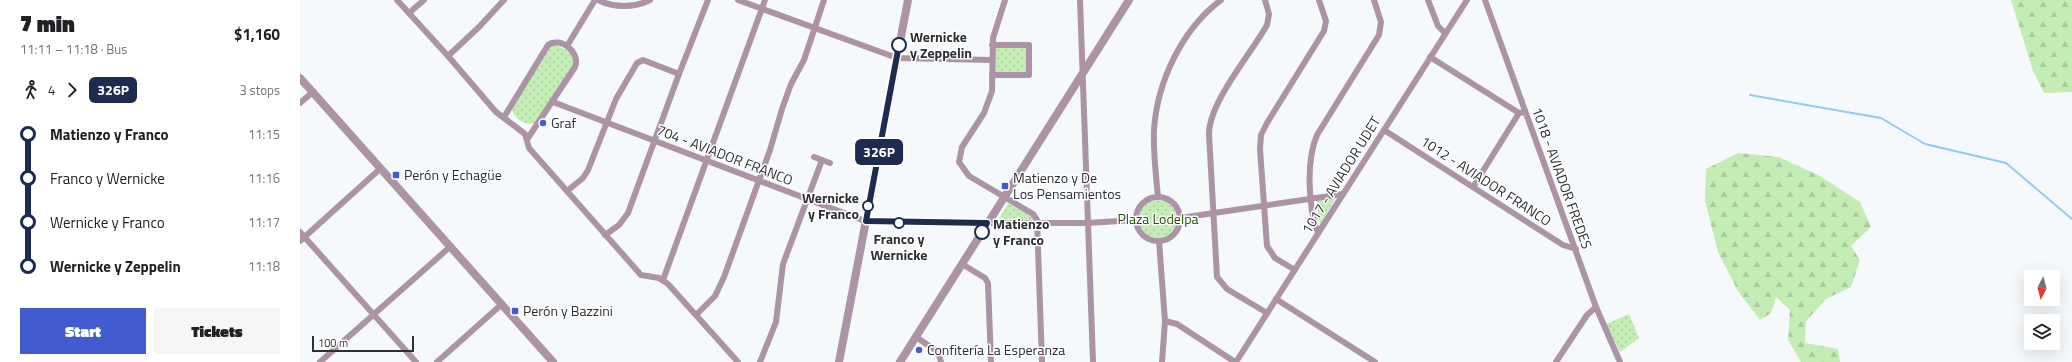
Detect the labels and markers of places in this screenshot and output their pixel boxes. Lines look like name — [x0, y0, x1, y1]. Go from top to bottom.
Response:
place label: Wernicke y Zeppelin — [910, 26, 972, 63]
marker: Wernicke y Zeppelin — [891, 37, 907, 53]
place label: Graf — [551, 112, 576, 133]
marker: Graf — [538, 118, 548, 128]
place label: Perón y Echagüe — [404, 164, 502, 185]
place label: Matienzo y De Los Pensamientos — [1013, 167, 1121, 204]
marker: Perón y Echagüe — [391, 170, 401, 180]
marker: Matienzo y De Los Pensamientos — [1000, 181, 1010, 191]
place label: Wernicke y Franco — [802, 187, 859, 224]
marker: Wernicke y Franco — [862, 200, 874, 212]
place label: Matienzo y Franco — [993, 213, 1050, 250]
marker: Franco y Wernicke — [893, 217, 905, 229]
marker: Matienzo y Franco — [974, 224, 990, 240]
place label: Franco y Wernicke — [871, 228, 927, 265]
place label: Perón y Bazzini — [523, 300, 613, 321]
marker: Perón y Bazzini — [510, 306, 520, 316]
place label: Confitería La Esperanza — [927, 339, 1065, 360]
marker: Confitería La Esperanza — [914, 345, 924, 355]

